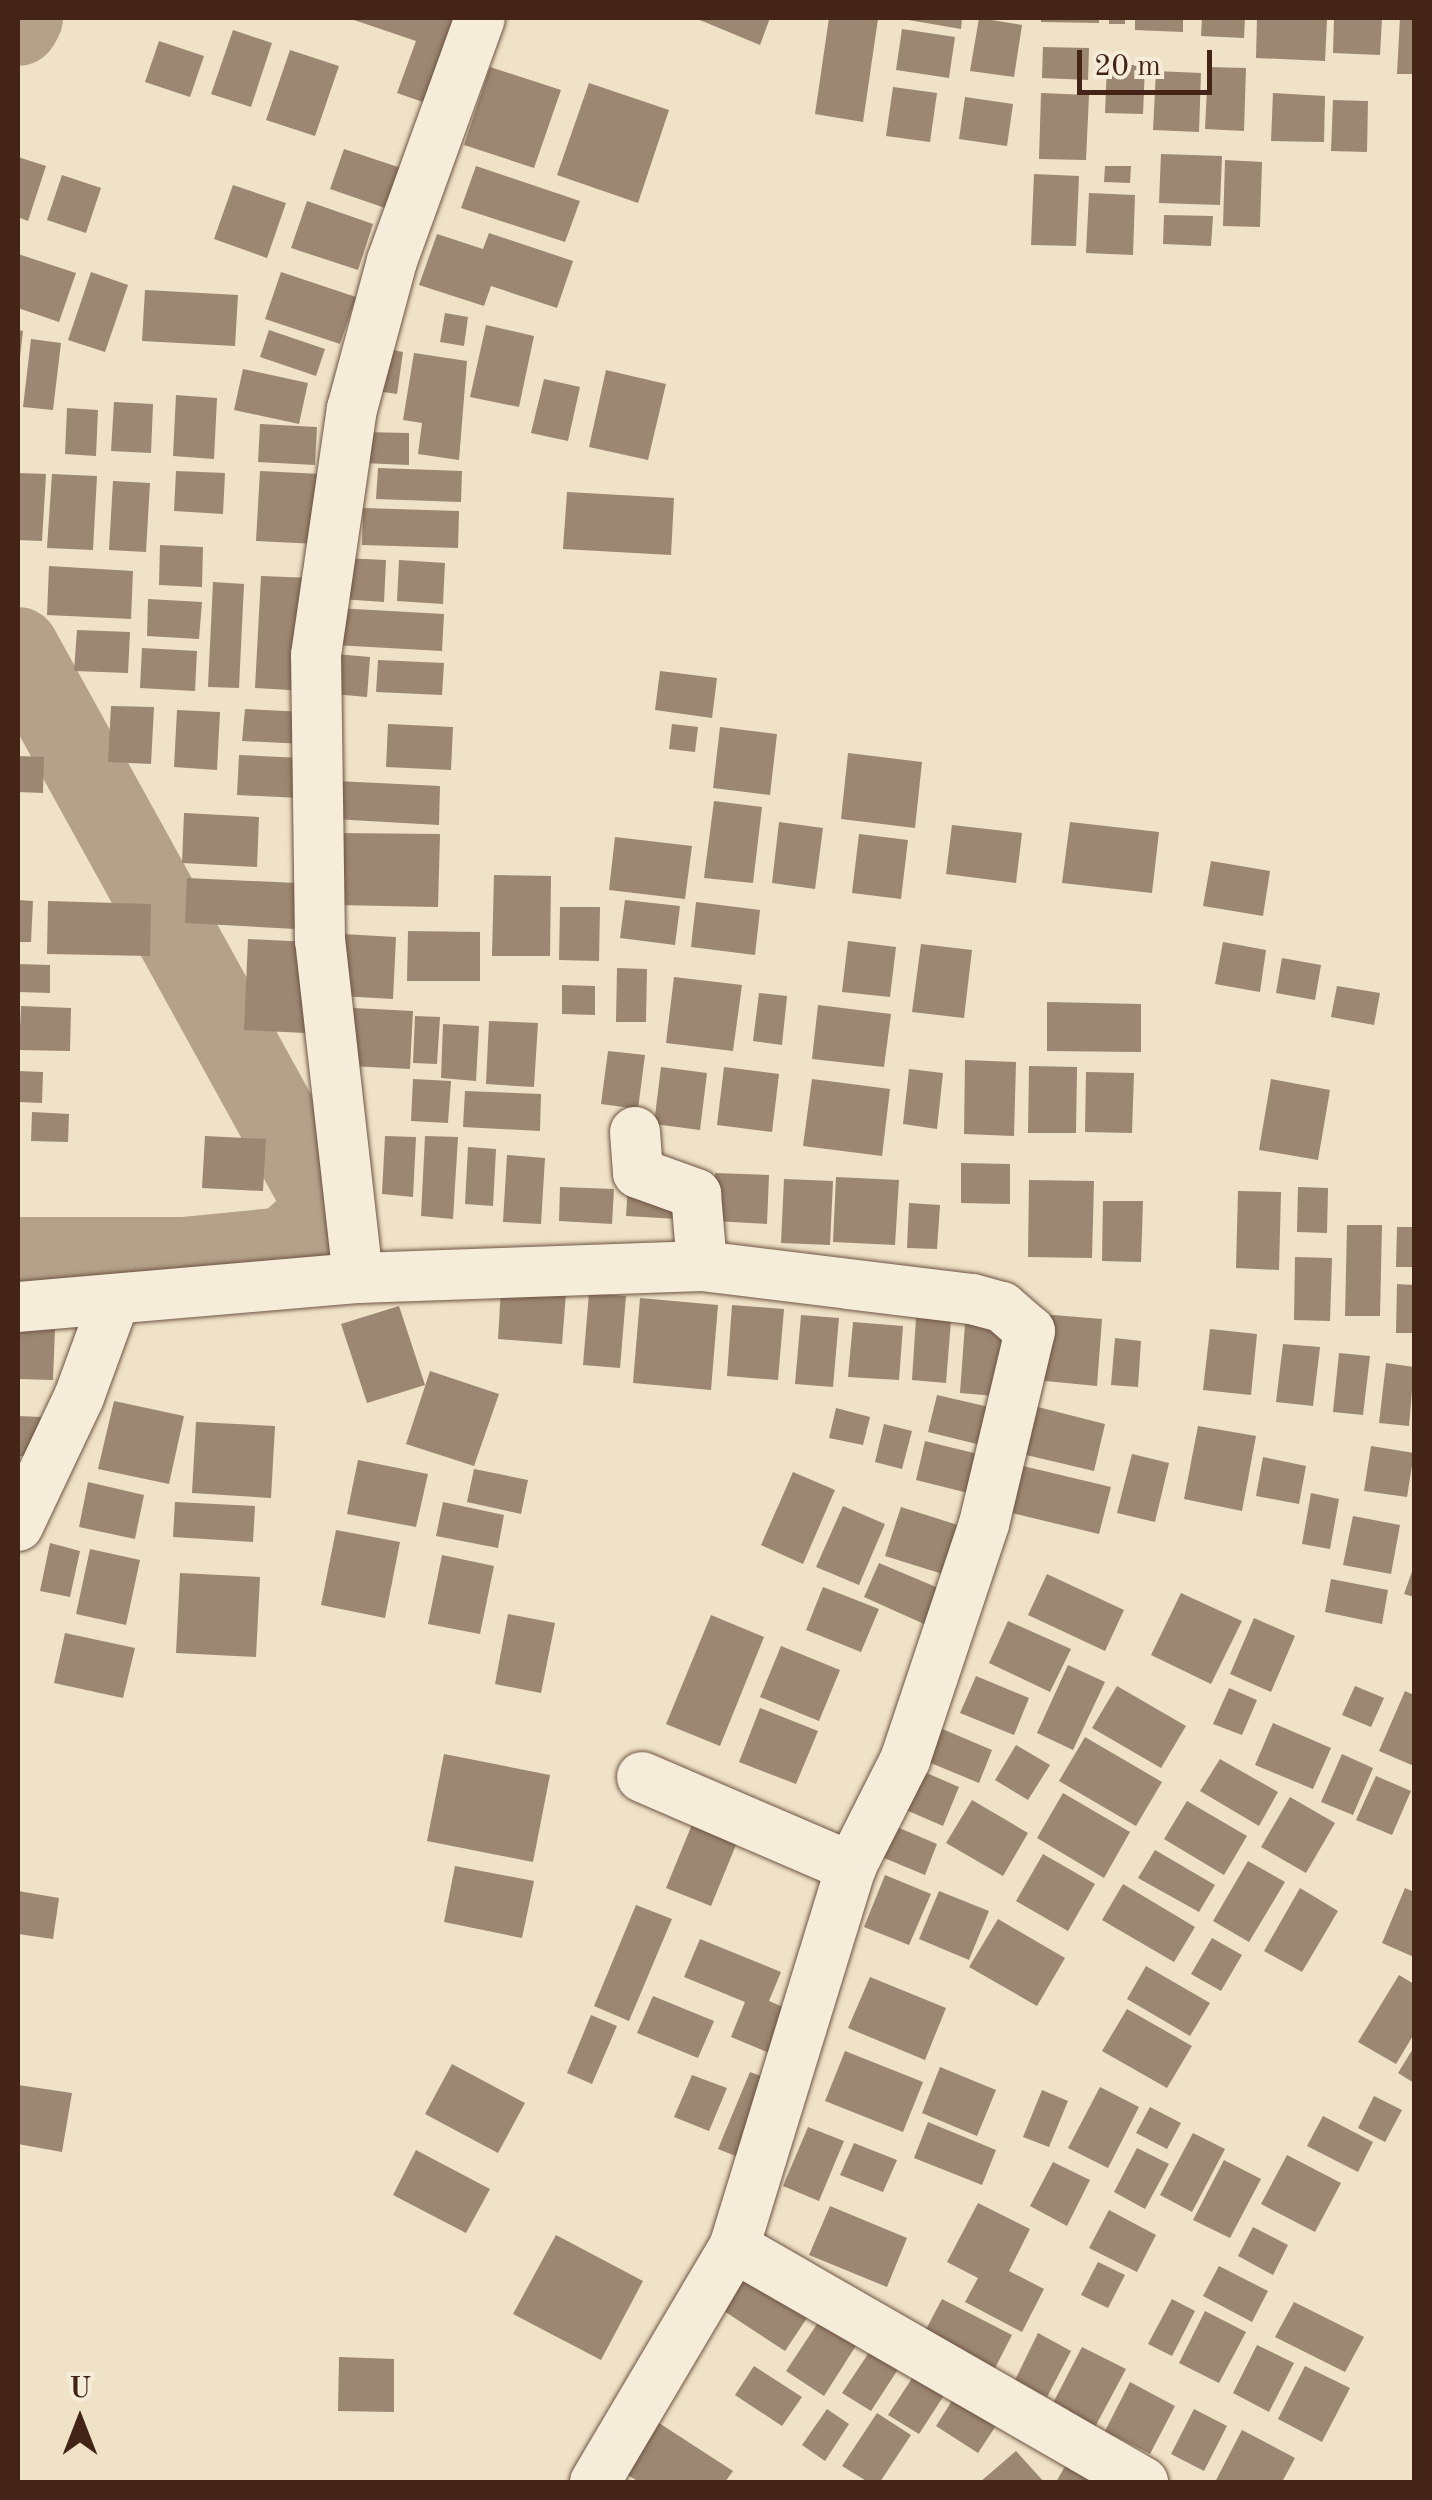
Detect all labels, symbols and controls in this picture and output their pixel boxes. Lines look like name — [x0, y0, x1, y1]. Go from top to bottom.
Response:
scale bar — [1082, 30, 1217, 92]
text: 20 m — [1094, 52, 1161, 82]
north arrow — [30, 2370, 130, 2470]
text: U — [69, 2376, 91, 2404]

